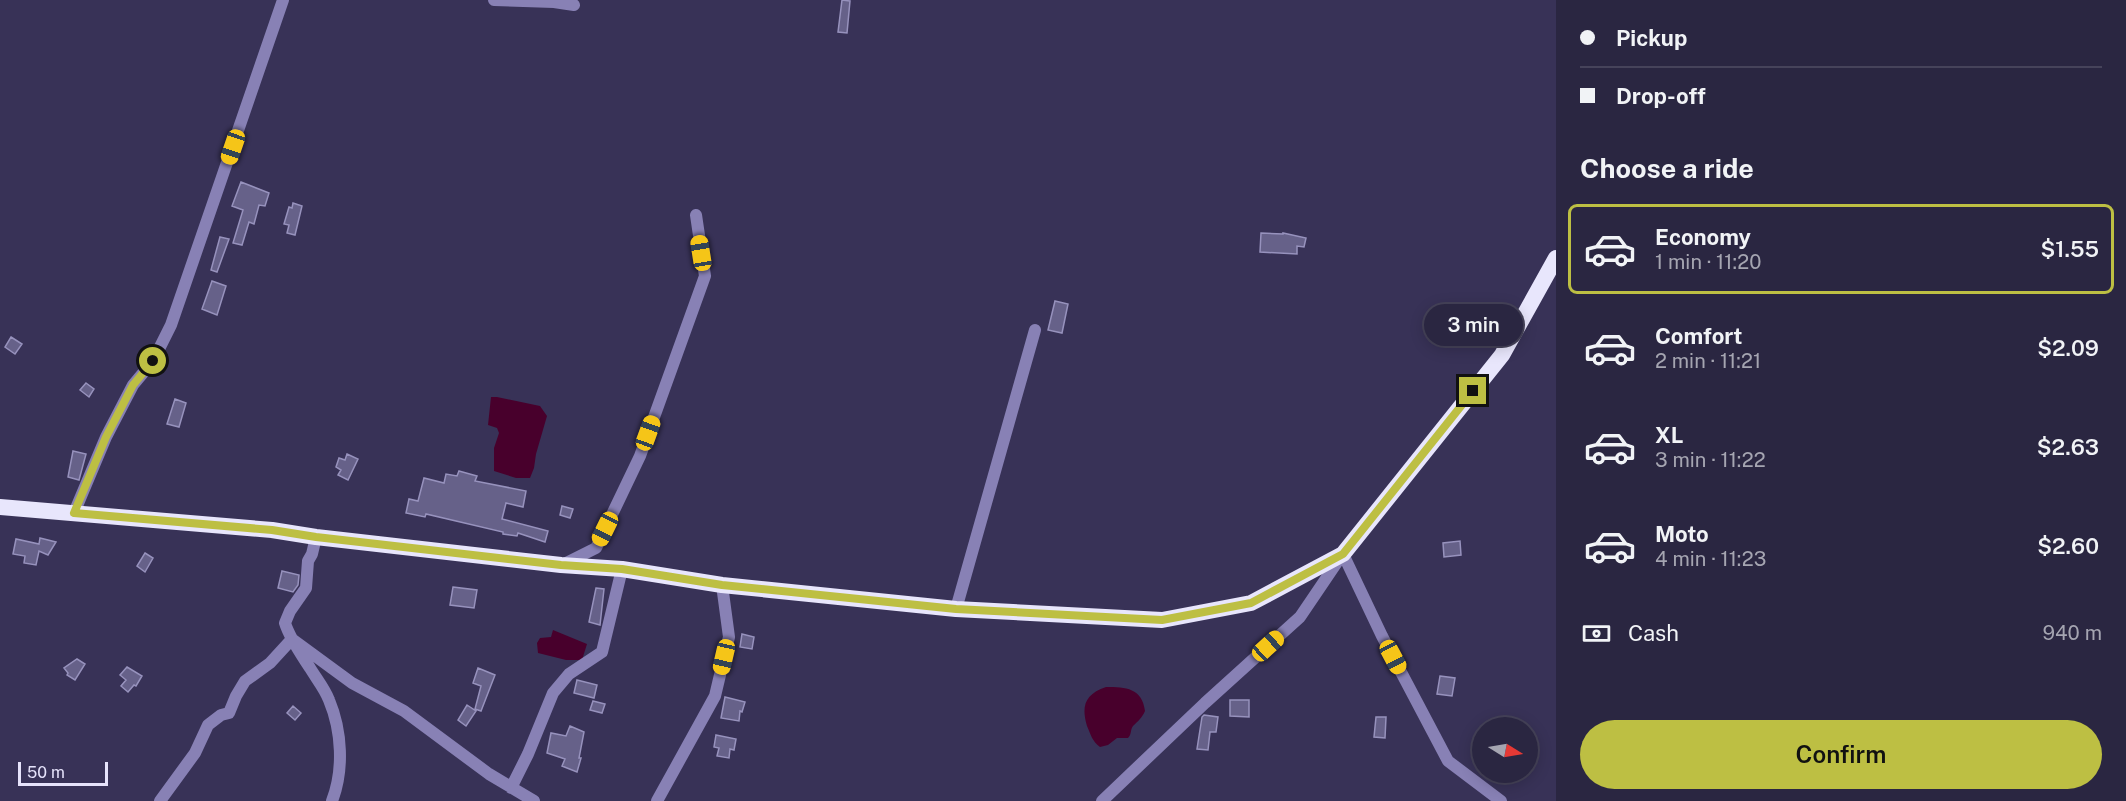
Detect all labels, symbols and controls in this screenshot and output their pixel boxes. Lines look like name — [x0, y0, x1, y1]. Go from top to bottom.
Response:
text: Pickup — [1616, 25, 1687, 51]
text: Drop-off — [1616, 83, 1706, 109]
car — [219, 127, 247, 167]
text: Choose a ride — [1580, 152, 1754, 184]
icon: car — [1583, 222, 1637, 276]
text: Economy — [1655, 224, 1751, 250]
car — [689, 234, 713, 272]
text: $1.55 — [2041, 236, 2099, 262]
text: 1 min · 11:20 — [1655, 250, 1761, 274]
callout: 3 min — [1424, 304, 1522, 346]
text: 3 min — [1447, 313, 1500, 337]
icon: car — [1583, 321, 1637, 375]
text: Comfort — [1655, 323, 1742, 349]
text: $2.09 — [2037, 335, 2099, 361]
route start — [139, 347, 166, 374]
text: 2 min · 11:21 — [1655, 349, 1761, 373]
route end — [1459, 377, 1486, 404]
car — [633, 413, 663, 453]
icon: car — [1583, 420, 1637, 474]
text: XL — [1655, 422, 1683, 448]
text: $2.63 — [2037, 434, 2099, 460]
text: 3 min · 11:22 — [1655, 448, 1766, 472]
car — [589, 509, 621, 549]
icon: car — [1583, 519, 1637, 573]
text: Moto — [1655, 521, 1709, 547]
text: $2.60 — [2037, 533, 2099, 559]
text: 4 min · 11:23 — [1655, 547, 1766, 571]
icon: cash — [1580, 617, 1613, 650]
text: Cash — [1628, 620, 1679, 646]
text: 940 m — [2043, 621, 2102, 645]
car — [1249, 627, 1287, 665]
car — [711, 637, 737, 677]
car — [1377, 637, 1409, 677]
north arrow — [1472, 717, 1538, 783]
map controls — [1472, 717, 1538, 783]
button: Confirm — [1580, 720, 2102, 789]
scale bar — [18, 759, 108, 786]
text: 50 m — [27, 763, 65, 782]

